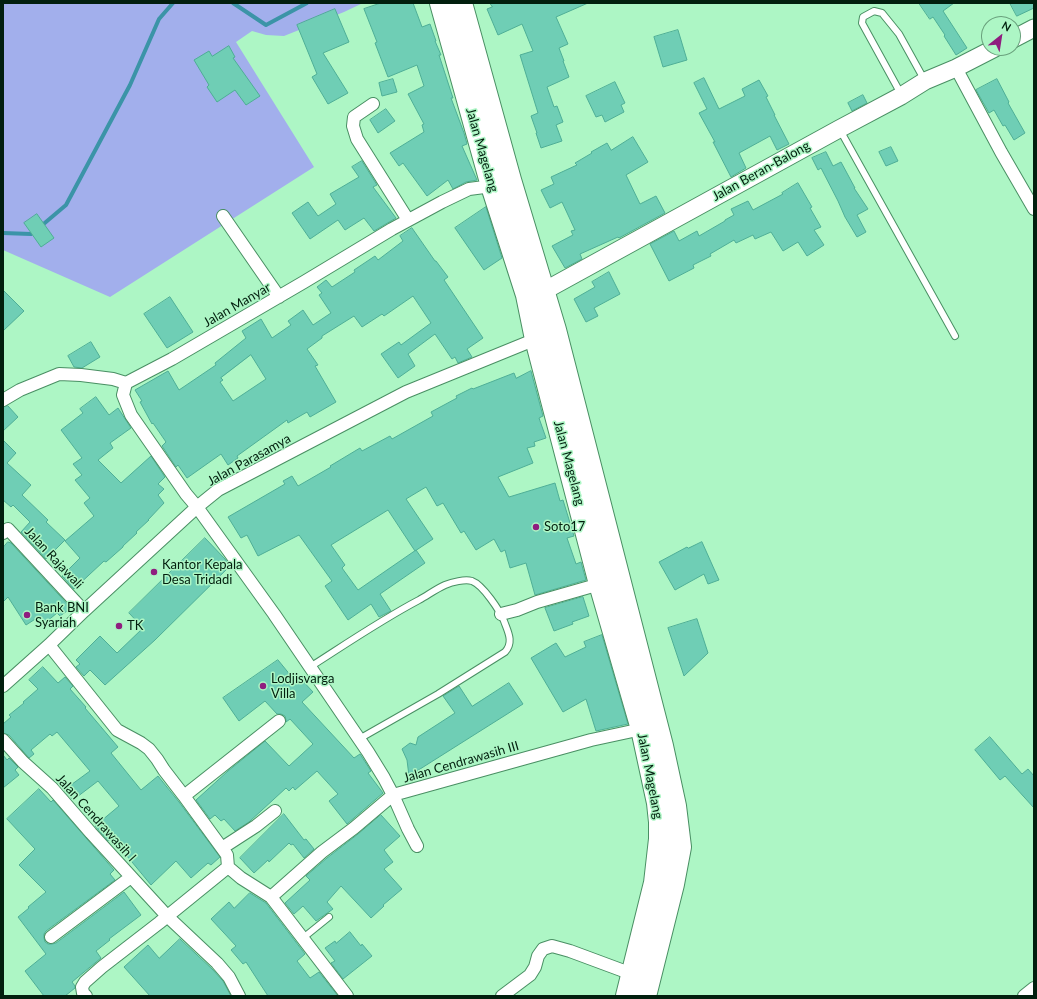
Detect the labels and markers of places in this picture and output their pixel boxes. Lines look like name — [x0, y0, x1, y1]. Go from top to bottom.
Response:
place label: Soto17 — [544, 519, 585, 535]
marker: Soto17 — [531, 522, 541, 532]
place label: Kantor Kepala Desa Tridadi — [162, 557, 243, 588]
marker: Kantor Kepala Desa Tridadi — [149, 567, 159, 577]
place label: Bank BNI Syariah — [35, 600, 89, 631]
marker: Bank BNI Syariah — [22, 610, 32, 620]
place label: TK — [127, 618, 143, 634]
marker: TK — [114, 621, 124, 631]
place label: Lodjisvarga Villa — [271, 671, 334, 702]
marker: Lodjisvarga Villa — [258, 681, 268, 691]

